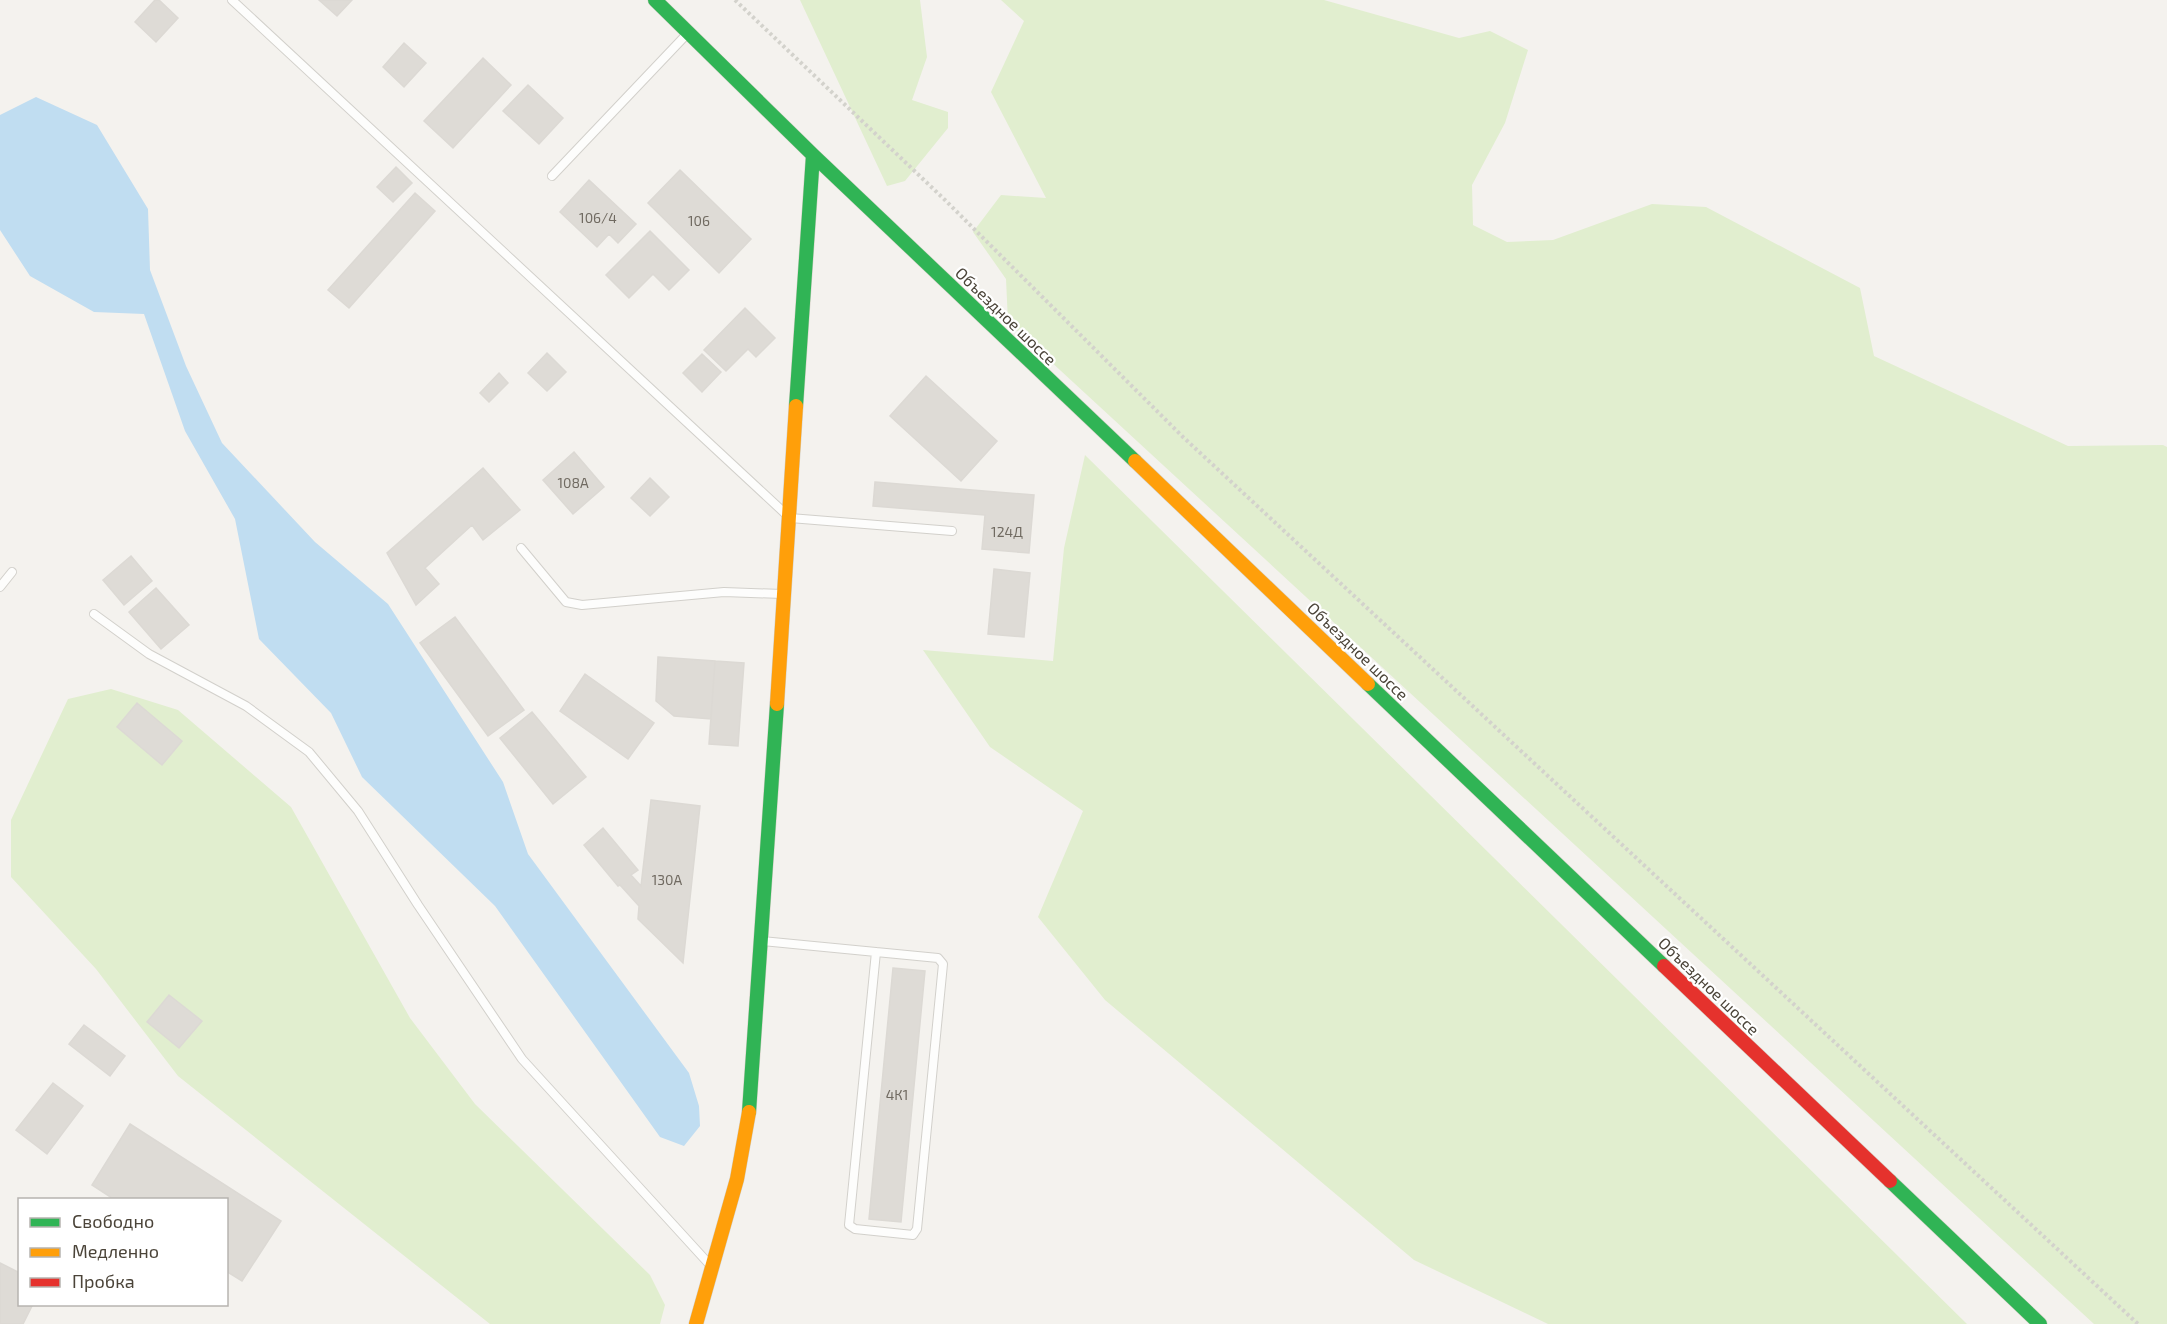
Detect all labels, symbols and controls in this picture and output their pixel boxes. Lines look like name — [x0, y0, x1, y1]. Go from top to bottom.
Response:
house number: 106/4 — [579, 209, 617, 226]
house number: 106 — [688, 212, 710, 229]
street label: Объездное шоссе — [952, 263, 1061, 369]
house number: 108А — [557, 474, 589, 491]
house number: 124Д — [991, 523, 1023, 540]
street label: Объездное шоссе — [1304, 598, 1413, 704]
house number: 130А — [652, 871, 683, 888]
street label: Объездное шоссе — [1655, 933, 1764, 1039]
house number: 4К1 — [886, 1086, 908, 1103]
legend — [18, 1198, 228, 1306]
text: Свободно — [72, 1210, 154, 1232]
text: Медленно — [72, 1240, 159, 1262]
text: Пробка — [72, 1270, 135, 1292]

